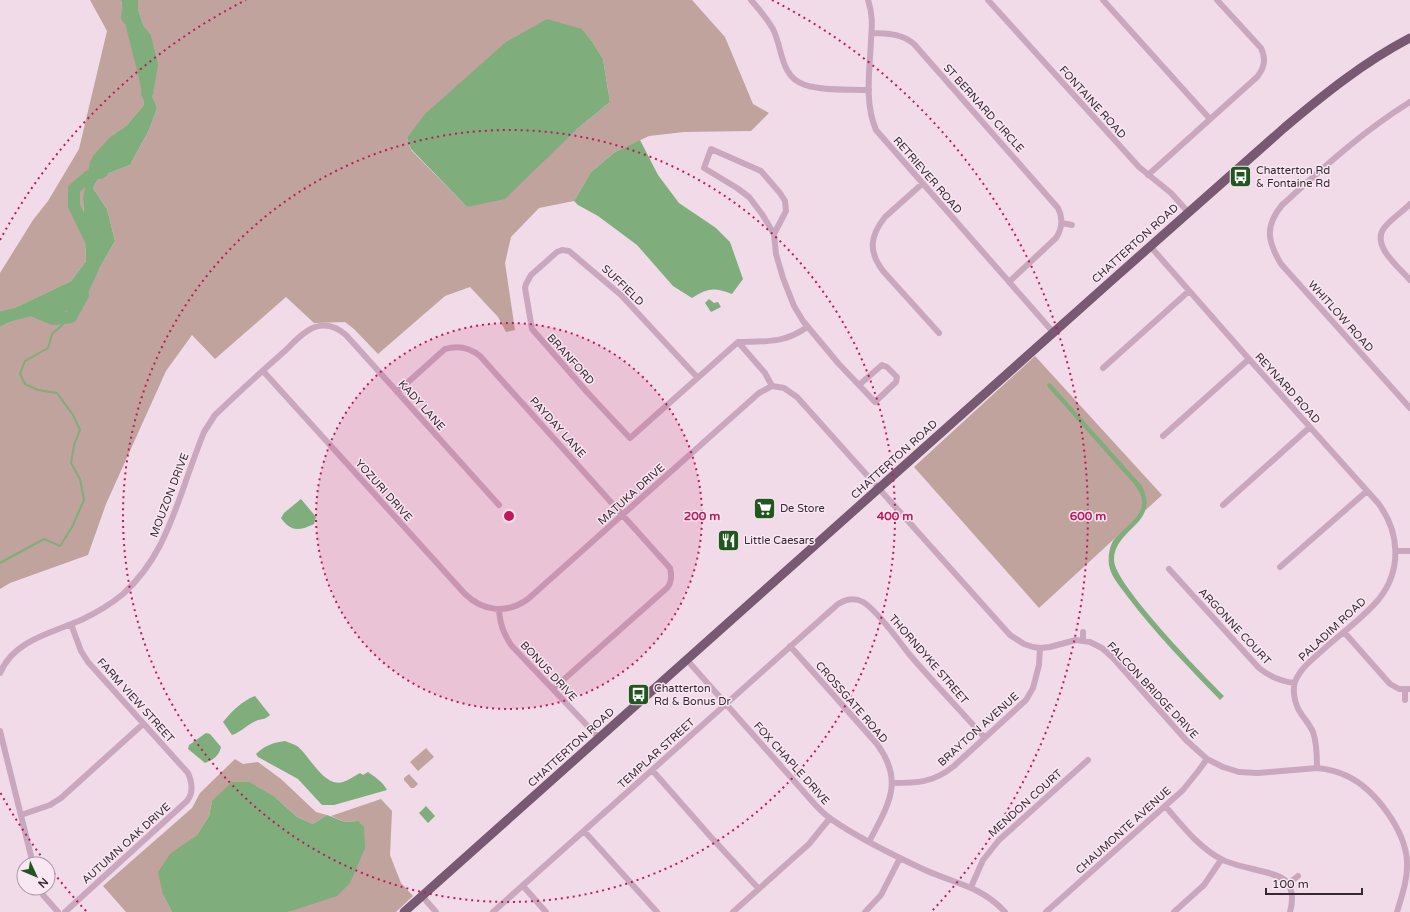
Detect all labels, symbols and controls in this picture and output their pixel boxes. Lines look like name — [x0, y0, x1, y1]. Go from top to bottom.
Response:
street label: ST BERNARD CIRCLE — [941, 62, 1027, 155]
street label: FONTAINE ROAD — [1057, 63, 1129, 141]
street label: RETRIEVER ROAD — [891, 134, 965, 217]
bus stop icon: Chatterton Rd & Fontaine Rd — [1228, 163, 1254, 189]
place label: Chatterton Rd & Fontaine Rd — [1256, 164, 1330, 190]
street label: CHATTERTON ROAD — [1089, 201, 1181, 286]
street label: SUFFIELD — [599, 262, 646, 309]
street label: WHITLOW ROAD — [1305, 278, 1376, 355]
street label: BRANFORD — [544, 331, 597, 387]
street label: REYNARD ROAD — [1252, 350, 1323, 426]
street label: KADY LANE — [396, 377, 448, 433]
street label: PAYDAY LANE — [527, 394, 588, 460]
street label: CHATTERTON ROAD — [848, 417, 940, 502]
street label: MOUZON DRIVE — [147, 451, 192, 539]
street label: YOZURI DRIVE — [352, 457, 415, 524]
street label: MATUKA DRIVE — [595, 461, 667, 528]
supermarket icon: De Store — [752, 495, 778, 521]
place label: De Store — [780, 502, 825, 515]
centre of rings — [502, 509, 516, 523]
text: 200 m — [684, 509, 720, 523]
text: 400 m — [877, 509, 913, 523]
text: 600 m — [1070, 509, 1106, 523]
restaurant icon: Little Caesars — [716, 527, 742, 553]
place label: Little Caesars — [744, 534, 814, 547]
street label: ARGONNE COURT — [1196, 585, 1274, 668]
street label: PALADIM ROAD — [1296, 595, 1369, 664]
street label: THORNDYKE STREET — [886, 612, 971, 707]
street label: BONUS DRIVE — [518, 639, 580, 704]
street label: FALCON BRIDGE DRIVE — [1104, 639, 1201, 741]
street label: FARM VIEW STREET — [94, 655, 177, 745]
street label: CROSSGATE ROAD — [813, 659, 890, 746]
bus stop icon: Chatterton Rd & Bonus Dr — [625, 681, 651, 707]
place label: Chatterton Rd & Bonus Dr — [654, 682, 731, 708]
street label: BRAYTON AVENUE — [935, 690, 1021, 769]
street label: CHATTERTON ROAD — [525, 705, 617, 790]
street label: TEMPLAR STREET — [615, 715, 697, 791]
street label: FOX CHAPLE DRIVE — [751, 719, 832, 807]
street label: MENDON COURT — [986, 767, 1065, 840]
street label: CHAUMONTE AVENUE — [1073, 784, 1174, 877]
street label: AUTUMN OAK DRIVE — [79, 800, 173, 887]
north arrow — [16, 856, 56, 896]
scale bar — [1266, 870, 1362, 896]
text: N — [35, 875, 51, 890]
text: 100 m — [1272, 877, 1309, 891]

